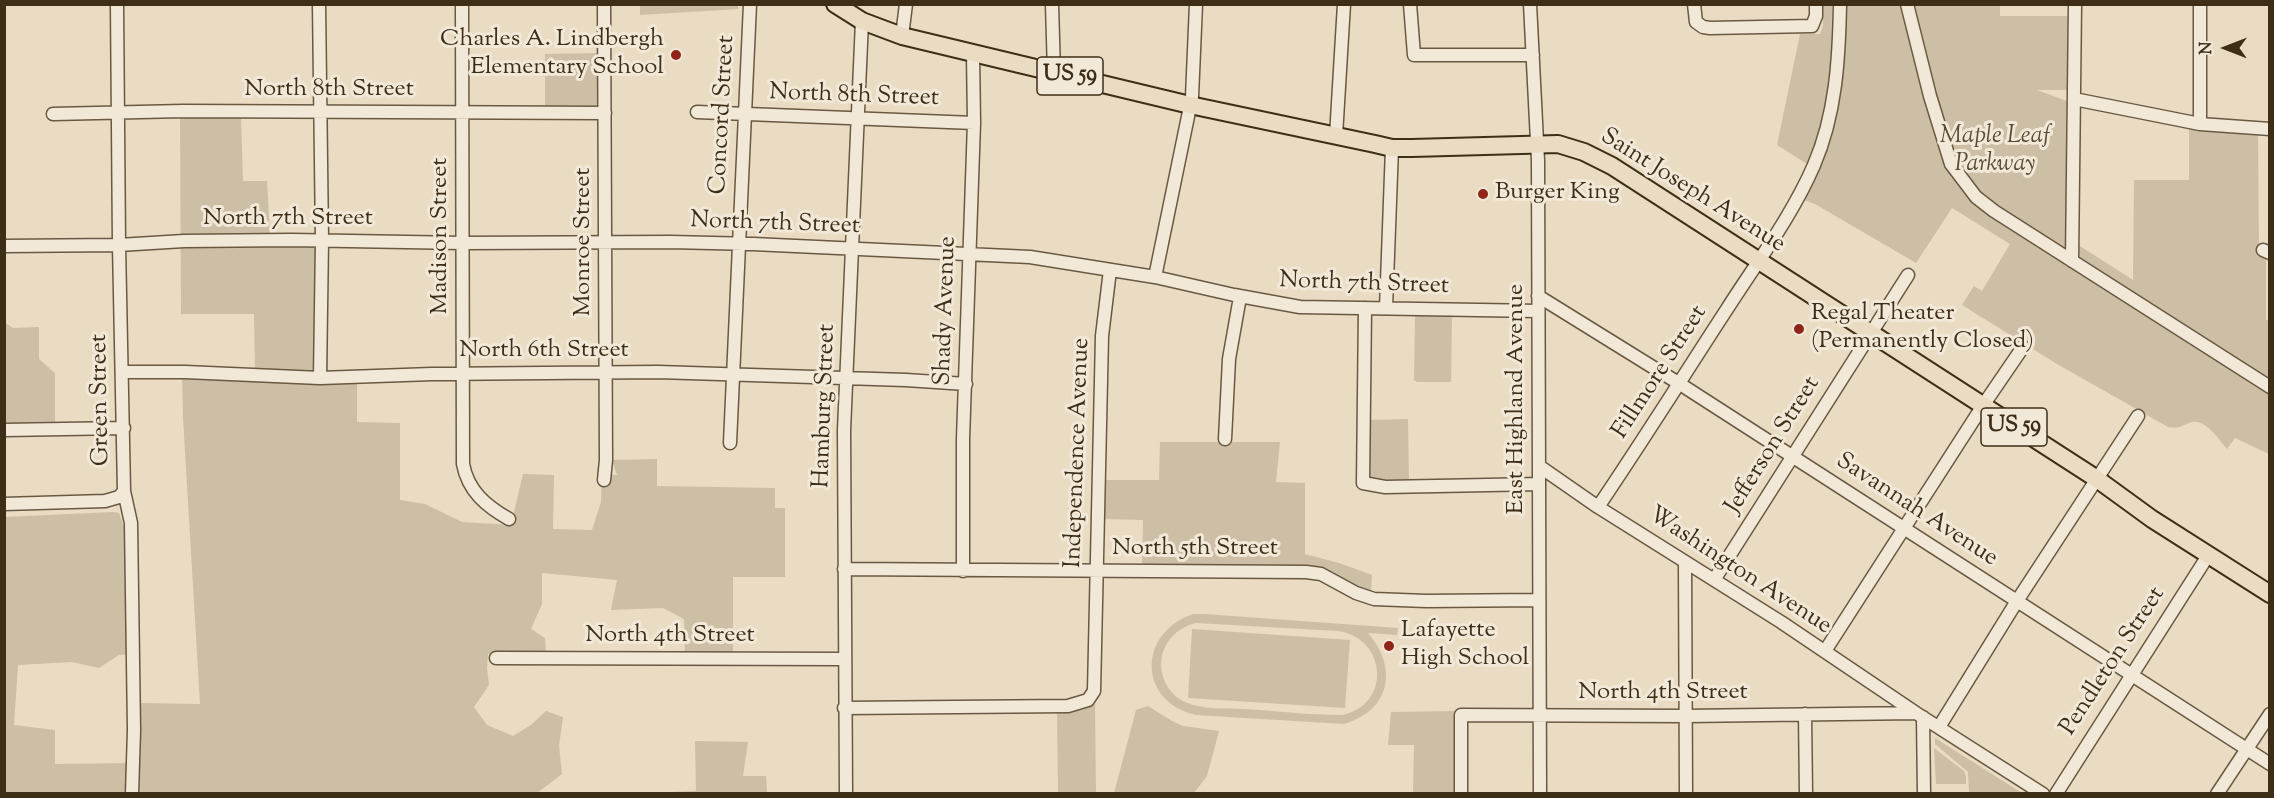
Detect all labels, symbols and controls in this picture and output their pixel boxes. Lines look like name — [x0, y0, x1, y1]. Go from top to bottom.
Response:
north arrow — [2196, 18, 2256, 78]
place label: Charles A. Lindbergh Elementary School — [440, 27, 664, 83]
street label: Concord Street — [705, 35, 743, 195]
text: N — [2196, 42, 2219, 54]
marker: Charles A. Lindbergh Elementary School — [669, 48, 683, 62]
road number: US 59 — [1037, 57, 1103, 95]
street label: North 8th Street — [244, 77, 414, 105]
street label: North 8th Street — [769, 80, 939, 114]
street label: Saint Joseph Avenue — [1594, 123, 1790, 261]
park label: Maple Leaf Parkway — [1940, 124, 2050, 180]
street label: Madison Street — [428, 158, 456, 314]
street label: Monroe Street — [571, 167, 599, 317]
place label: Burger King — [1495, 180, 1620, 208]
marker: Burger King — [1476, 187, 1490, 201]
street label: North 7th Street — [203, 206, 373, 234]
street label: North 7th Street — [690, 208, 860, 242]
street label: Shady Avenue — [930, 236, 964, 386]
street label: North 7th Street — [1279, 268, 1449, 302]
street label: East Highland Avenue — [1504, 284, 1532, 514]
street label: Fillmore Street — [1607, 301, 1715, 445]
place label: Regal Theater (Permanently Closed) — [1811, 301, 2034, 357]
marker: Regal Theater (Permanently Closed) — [1792, 322, 1806, 336]
street label: Hamburg Street — [809, 323, 843, 489]
street label: Green Street — [86, 334, 118, 466]
street label: Independence Avenue — [1061, 337, 1097, 569]
street label: North 6th Street — [459, 338, 629, 366]
street label: Jefferson Street — [1720, 372, 1828, 520]
road number: US 59 — [1981, 408, 2047, 446]
street label: Savannah Avenue — [1830, 448, 2002, 574]
street label: Washington Avenue — [1642, 502, 1836, 642]
street label: North 5th Street — [1112, 536, 1278, 564]
street label: Pendleton Street — [2055, 582, 2173, 742]
place label: Lafayette High School — [1401, 618, 1529, 674]
street label: North 4th Street — [585, 623, 755, 651]
marker: Lafayette High School — [1382, 639, 1396, 653]
street label: North 4th Street — [1578, 680, 1748, 708]

